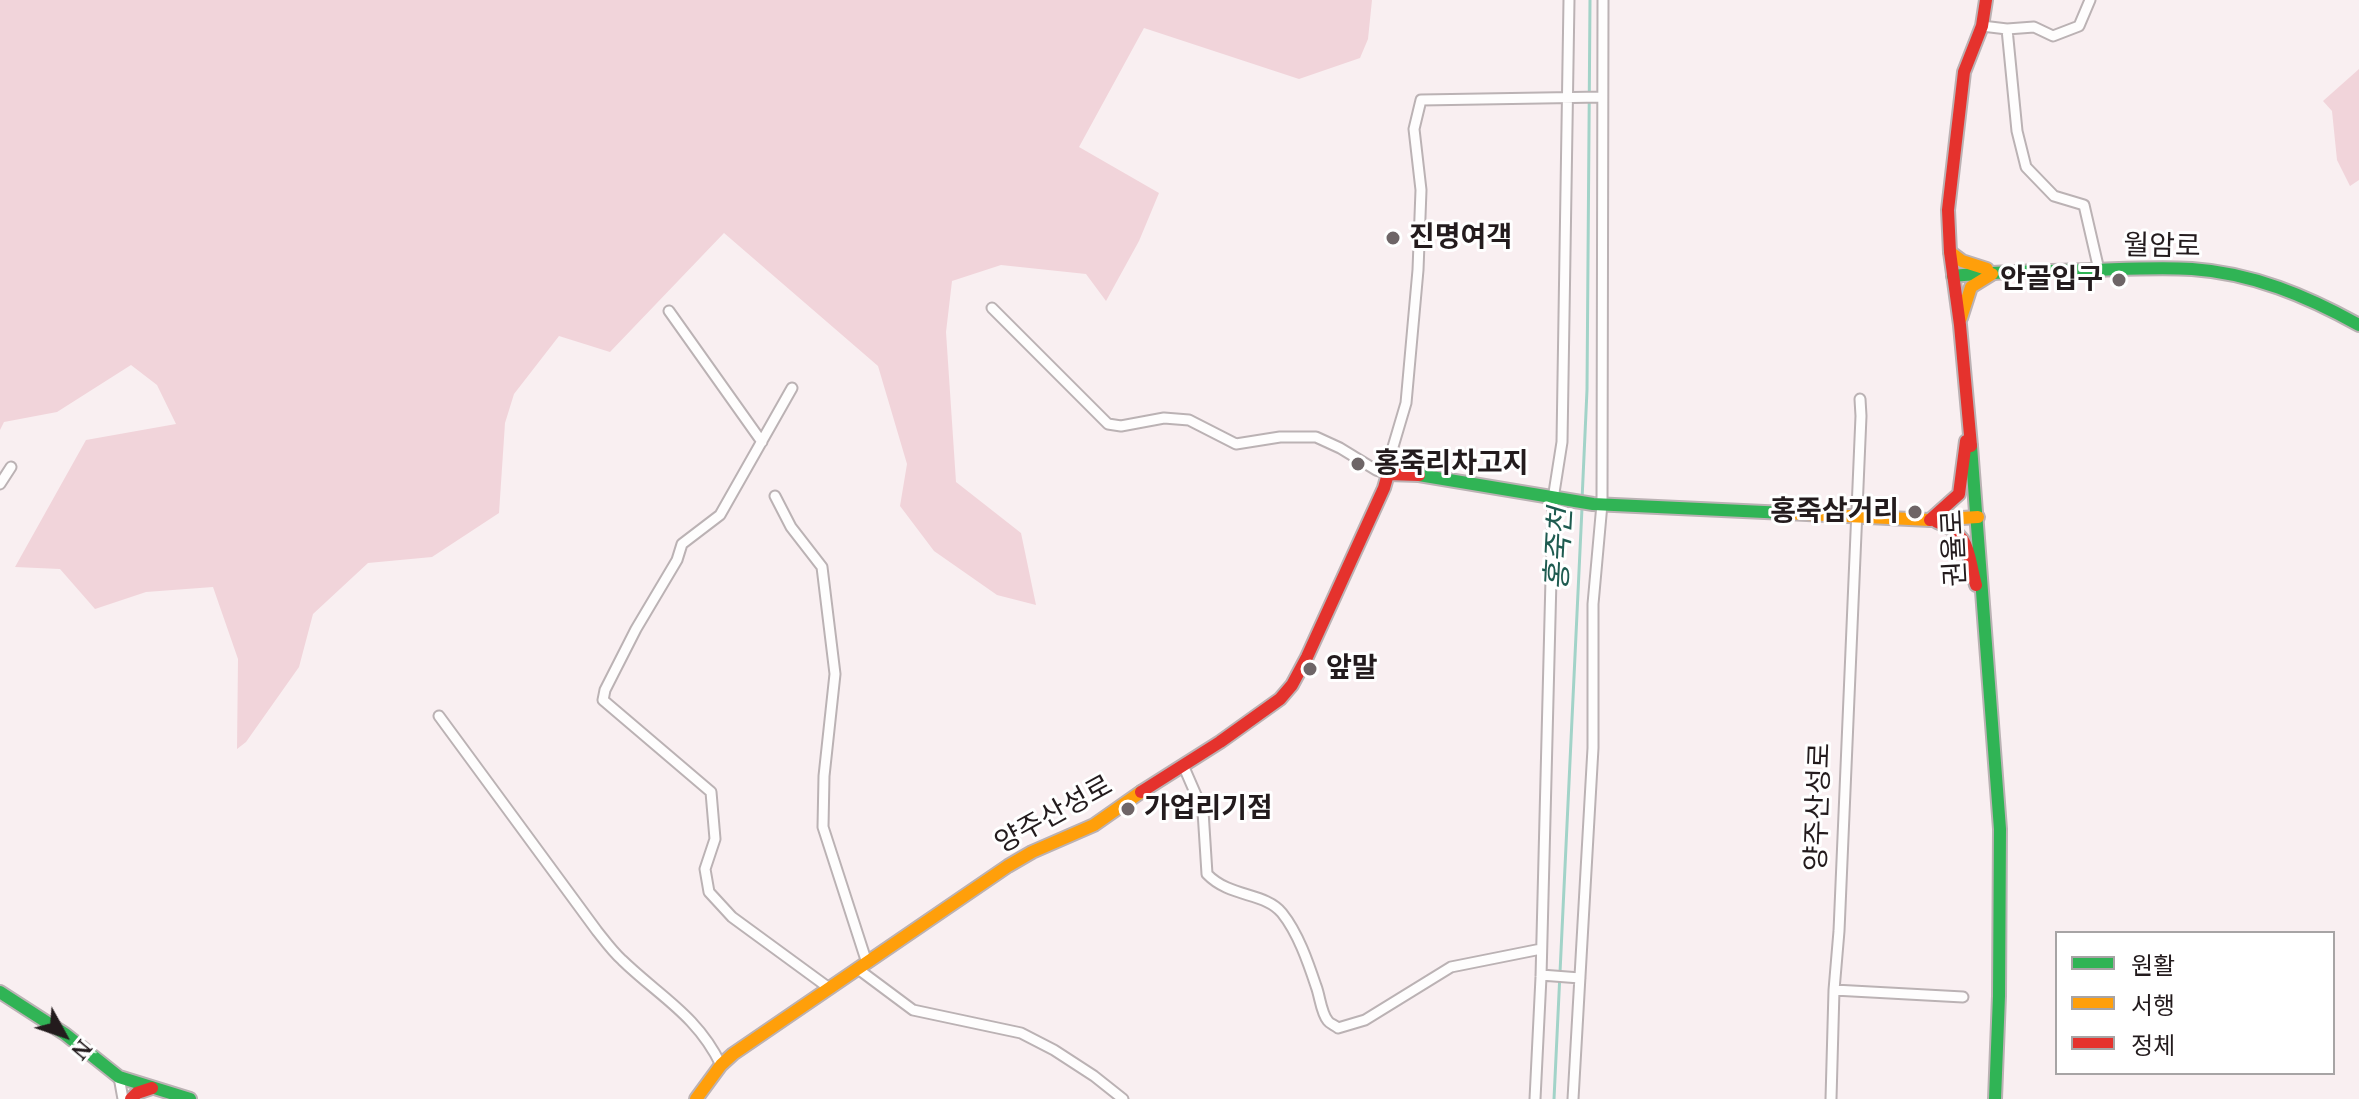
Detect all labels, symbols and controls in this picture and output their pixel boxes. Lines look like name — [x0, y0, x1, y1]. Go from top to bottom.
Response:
place label: 진명여객 — [1409, 221, 1512, 255]
marker: 진명여객 — [1384, 229, 1402, 247]
street label: 월암로 — [2123, 230, 2201, 264]
place label: 안골입구 — [2000, 263, 2103, 297]
marker: 안골입구 — [2110, 271, 2128, 289]
place label: 홍죽리차고지 — [1374, 447, 1529, 481]
marker: 홍죽리차고지 — [1349, 455, 1367, 473]
place label: 홍죽삼거리 — [1770, 495, 1899, 529]
marker: 홍죽삼거리 — [1906, 503, 1924, 521]
water label: 홍죽천 — [1540, 507, 1580, 591]
street label: 권율로 — [1936, 509, 1974, 587]
place label: 앞말 — [1326, 652, 1378, 686]
marker: 앞말 — [1301, 660, 1319, 678]
street label: 양주산성로 — [1800, 742, 1838, 872]
street label: 양주산성로 — [990, 769, 1118, 861]
place label: 가업리기점 — [1144, 792, 1273, 826]
marker: 가업리기점 — [1119, 800, 1137, 818]
legend — [2055, 931, 2335, 1075]
text: 원활 — [2131, 948, 2175, 981]
text: 서행 — [2131, 988, 2175, 1021]
north arrow — [24, 995, 104, 1075]
text: 정체 — [2131, 1028, 2175, 1061]
text: N — [65, 1034, 99, 1067]

